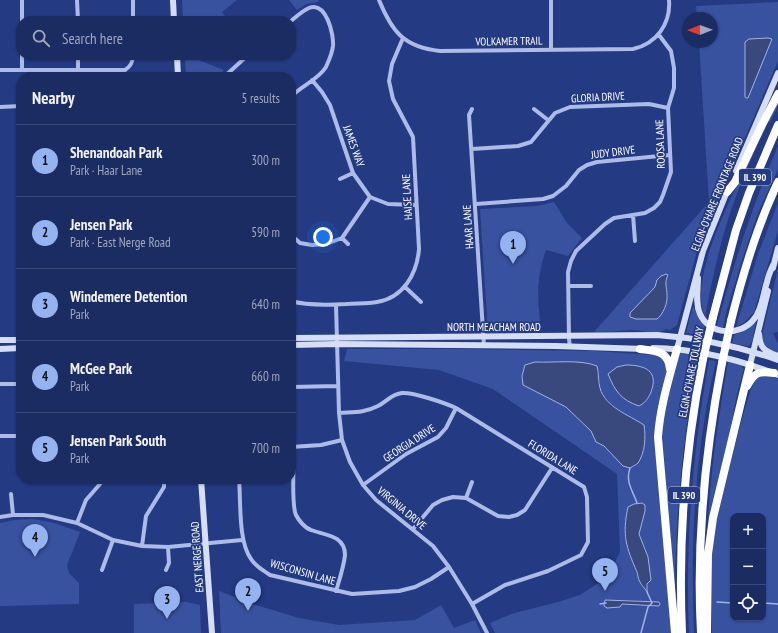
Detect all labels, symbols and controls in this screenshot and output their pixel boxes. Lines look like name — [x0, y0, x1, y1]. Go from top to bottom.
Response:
north arrow — [682, 12, 718, 48]
search box — [16, 16, 296, 60]
icon: search — [30, 27, 52, 49]
text: Search here — [62, 29, 123, 48]
street label: VOLKAMER TRAIL — [474, 33, 543, 49]
text: Nearby — [32, 87, 75, 109]
street label: GLORIA DRIVE — [571, 89, 626, 105]
text: 5 results — [241, 90, 280, 107]
street label: ROOSA LANE — [652, 119, 668, 169]
street label: JAMES WAY — [340, 122, 368, 169]
street label: ELGIN-O'HARE FRONTAGE ROAD — [688, 135, 746, 253]
street label: JUDY DRIVE — [589, 142, 636, 162]
text: Shenandoah Park — [70, 143, 162, 162]
text: 1 — [42, 152, 48, 169]
text: 300 m — [251, 152, 280, 169]
text: Park · Haar Lane — [70, 162, 142, 179]
road number: IL 390 — [739, 169, 771, 185]
street label: HAISE LANE — [399, 173, 415, 220]
street label: HAAR LANE — [459, 204, 477, 250]
text: Jensen Park — [70, 215, 133, 234]
text: 2 — [42, 224, 48, 241]
text: 590 m — [251, 224, 280, 241]
your location — [313, 227, 333, 247]
pin: 1 — [500, 231, 526, 264]
text: Park · East Nerge Road — [70, 234, 171, 251]
text: Windemere Detention — [70, 287, 187, 306]
text: 3 — [42, 296, 48, 313]
text: 640 m — [251, 296, 280, 313]
text: Park — [70, 306, 89, 323]
street label: NORTH MEACHAM ROAD — [447, 320, 541, 334]
street label: ELGIN-O'HARE TOLLWAY — [675, 325, 707, 419]
text: McGee Park — [70, 359, 132, 378]
text: 4 — [42, 368, 48, 385]
text: 660 m — [251, 368, 280, 385]
text: Park — [70, 378, 89, 395]
street label: GEORGIA DRIVE — [380, 421, 438, 465]
text: Jensen Park South — [70, 431, 166, 450]
street label: FLORIDA LANE — [526, 436, 580, 478]
text: 5 — [42, 440, 48, 457]
text: 700 m — [251, 440, 280, 457]
text: Park — [70, 450, 89, 467]
street label: VIRGINIA DRIVE — [374, 483, 430, 533]
road number: IL 390 — [668, 487, 700, 503]
map controls — [730, 513, 766, 621]
button: + — [730, 513, 766, 549]
street label: EAST NERGE ROAD — [188, 521, 206, 593]
pin: 4 — [22, 524, 48, 557]
button: − — [730, 549, 766, 585]
street label: WISCONSIN LANE — [269, 556, 338, 588]
pin: 5 — [592, 558, 618, 591]
pin: 2 — [235, 578, 261, 611]
button: locate — [730, 585, 766, 621]
pin: 3 — [154, 586, 180, 619]

